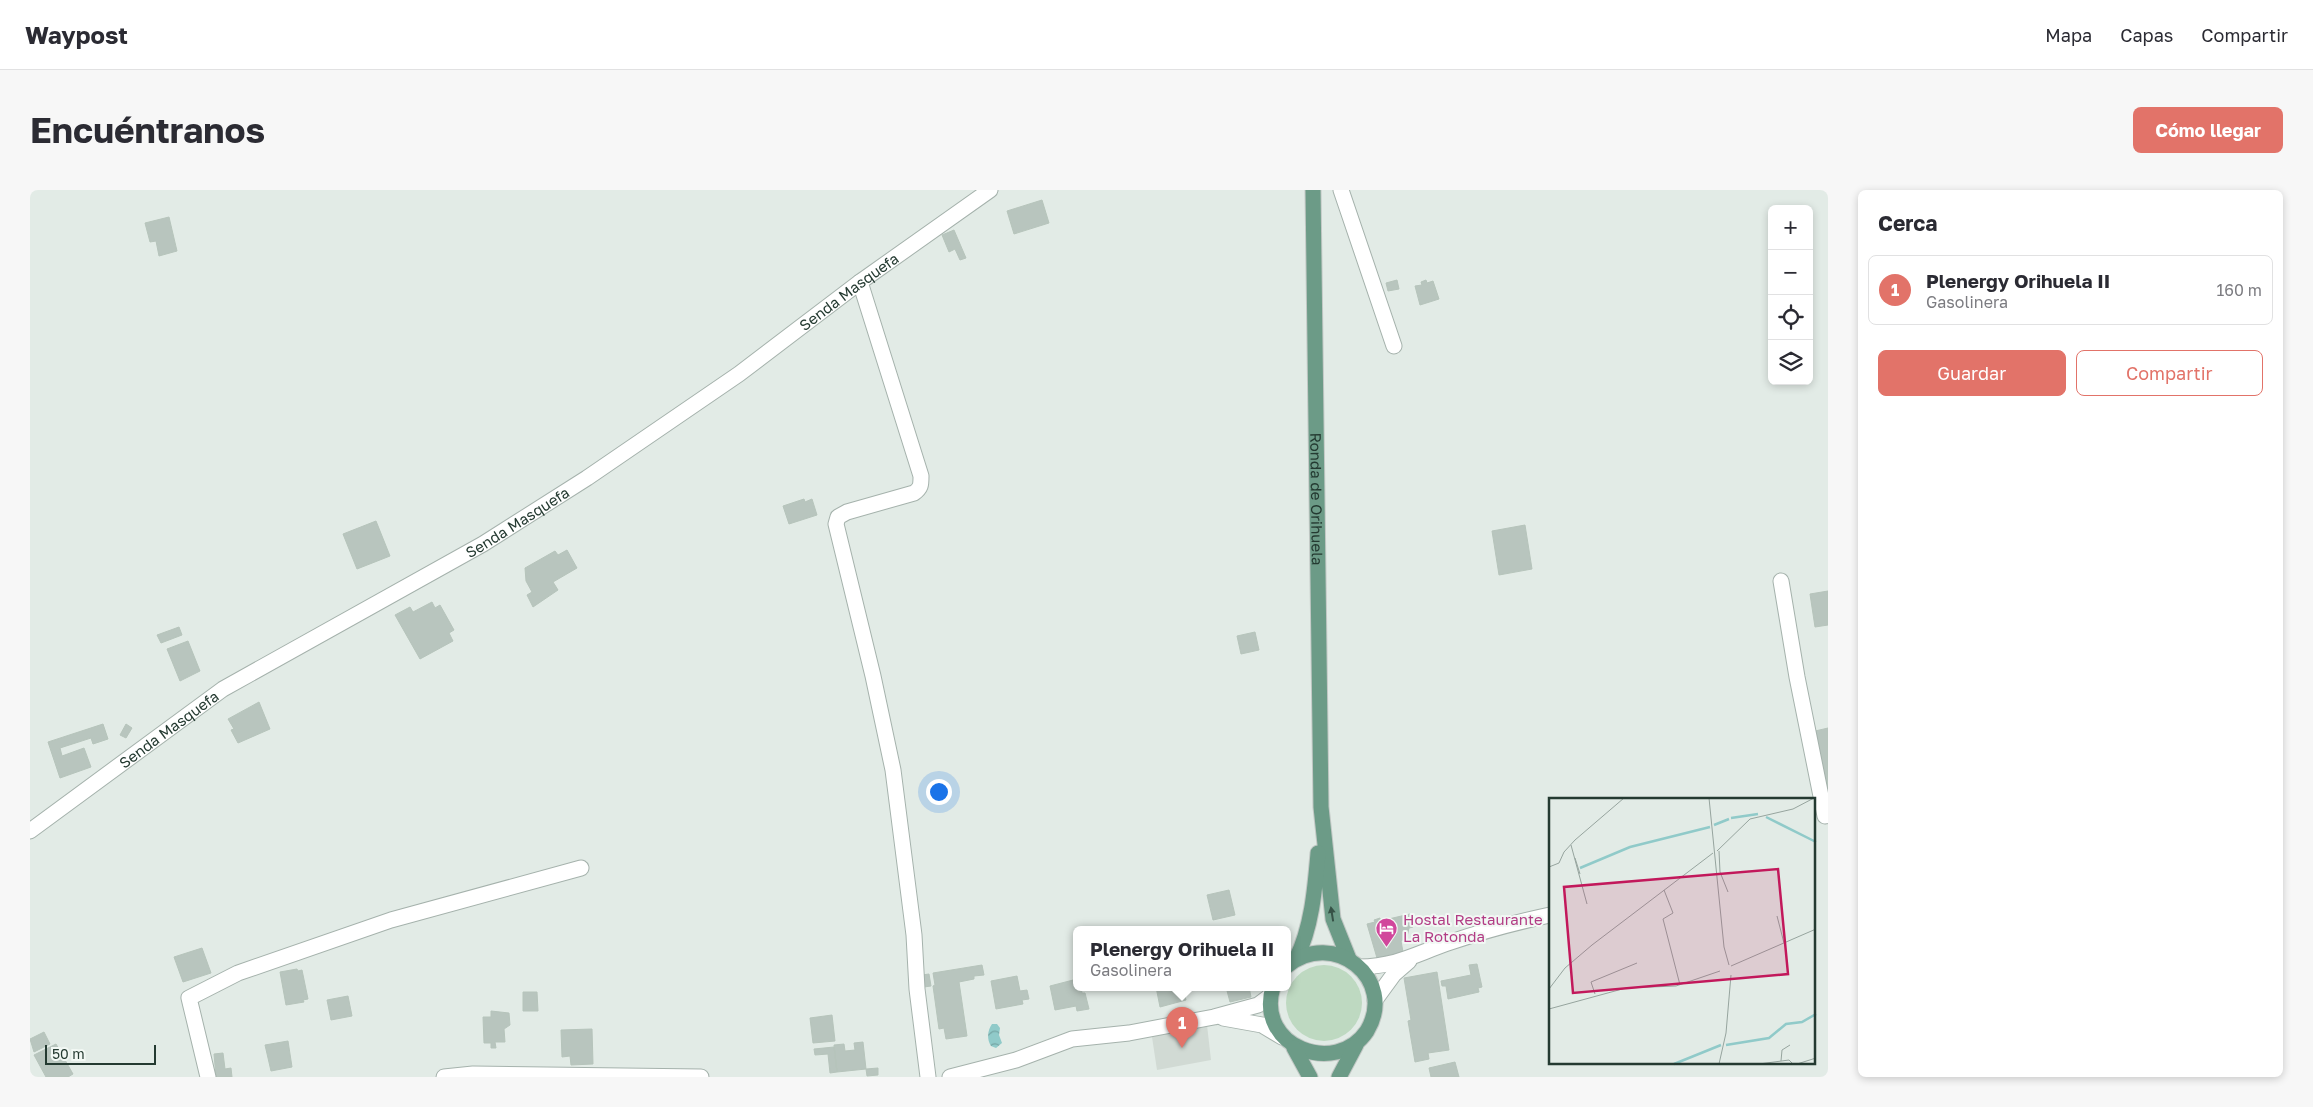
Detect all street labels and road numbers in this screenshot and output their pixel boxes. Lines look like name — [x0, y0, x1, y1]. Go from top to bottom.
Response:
street label: Senda Masquefa — [796, 249, 902, 334]
street label: Ronda de Orihuela — [1307, 432, 1327, 565]
street label: Senda Masquefa — [462, 483, 572, 561]
street label: Senda Masquefa — [115, 687, 222, 772]

